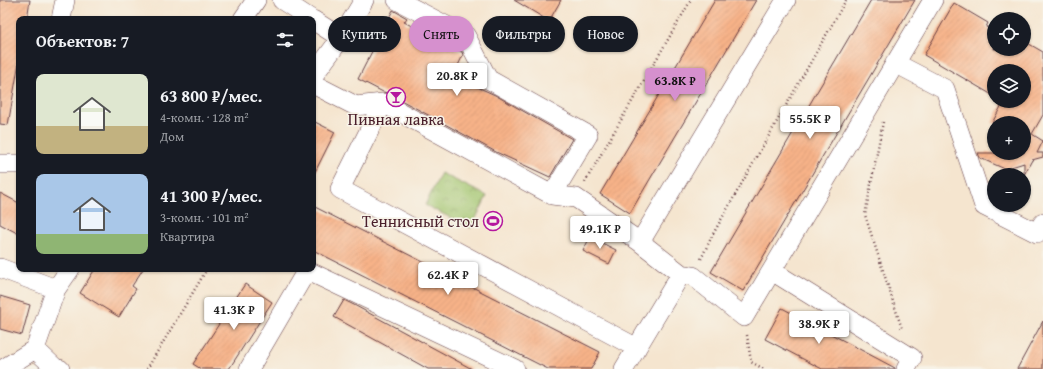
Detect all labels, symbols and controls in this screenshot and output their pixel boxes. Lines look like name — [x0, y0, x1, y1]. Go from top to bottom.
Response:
map controls — [987, 12, 1031, 212]
button: locate — [987, 12, 1031, 56]
chip: Купить — [328, 16, 401, 52]
chip: Снять — [409, 16, 474, 52]
chip: Фильтры — [482, 16, 565, 52]
chip: Новое — [573, 16, 638, 52]
text: Объектов: 7 — [36, 28, 129, 53]
icon: filters — [274, 29, 296, 51]
pin: 20.8K ₽ — [420, 63, 494, 97]
button: layers — [987, 64, 1031, 108]
text: 20.8K ₽ — [436, 66, 478, 85]
pin: 63.8K ₽ — [638, 68, 712, 102]
text: 63.8K ₽ — [654, 71, 696, 90]
text: 63 800 ₽/мес. — [160, 83, 262, 108]
bar icon: Пивная лавка — [385, 86, 407, 108]
icon: home — [68, 90, 116, 138]
pin: 55.5K ₽ — [773, 106, 847, 140]
place label: Пивная лавка — [348, 107, 445, 131]
text: 4-комн. · 128 m² — [160, 108, 249, 127]
text: 55.5K ₽ — [789, 109, 831, 128]
button: + — [987, 116, 1031, 160]
text: Дом — [160, 127, 184, 146]
button: − — [987, 168, 1031, 212]
text: 41 300 ₽/мес. — [160, 183, 262, 208]
icon: home — [68, 190, 116, 238]
text: 3-комн. · 101 m² — [160, 208, 249, 227]
place label: Теннисный стол — [362, 209, 479, 233]
sports icon: Теннисный стол — [482, 210, 504, 232]
pin: 49.1K ₽ — [563, 216, 637, 250]
text: 49.1K ₽ — [579, 219, 621, 238]
text: Квартира — [160, 227, 215, 246]
pin: 62.4K ₽ — [411, 262, 485, 296]
text: 62.4K ₽ — [427, 265, 469, 284]
pin: 41.3K ₽ — [197, 297, 271, 331]
text: 41.3K ₽ — [213, 300, 255, 319]
pin: 38.9K ₽ — [782, 311, 856, 345]
text: 38.9K ₽ — [798, 314, 840, 333]

